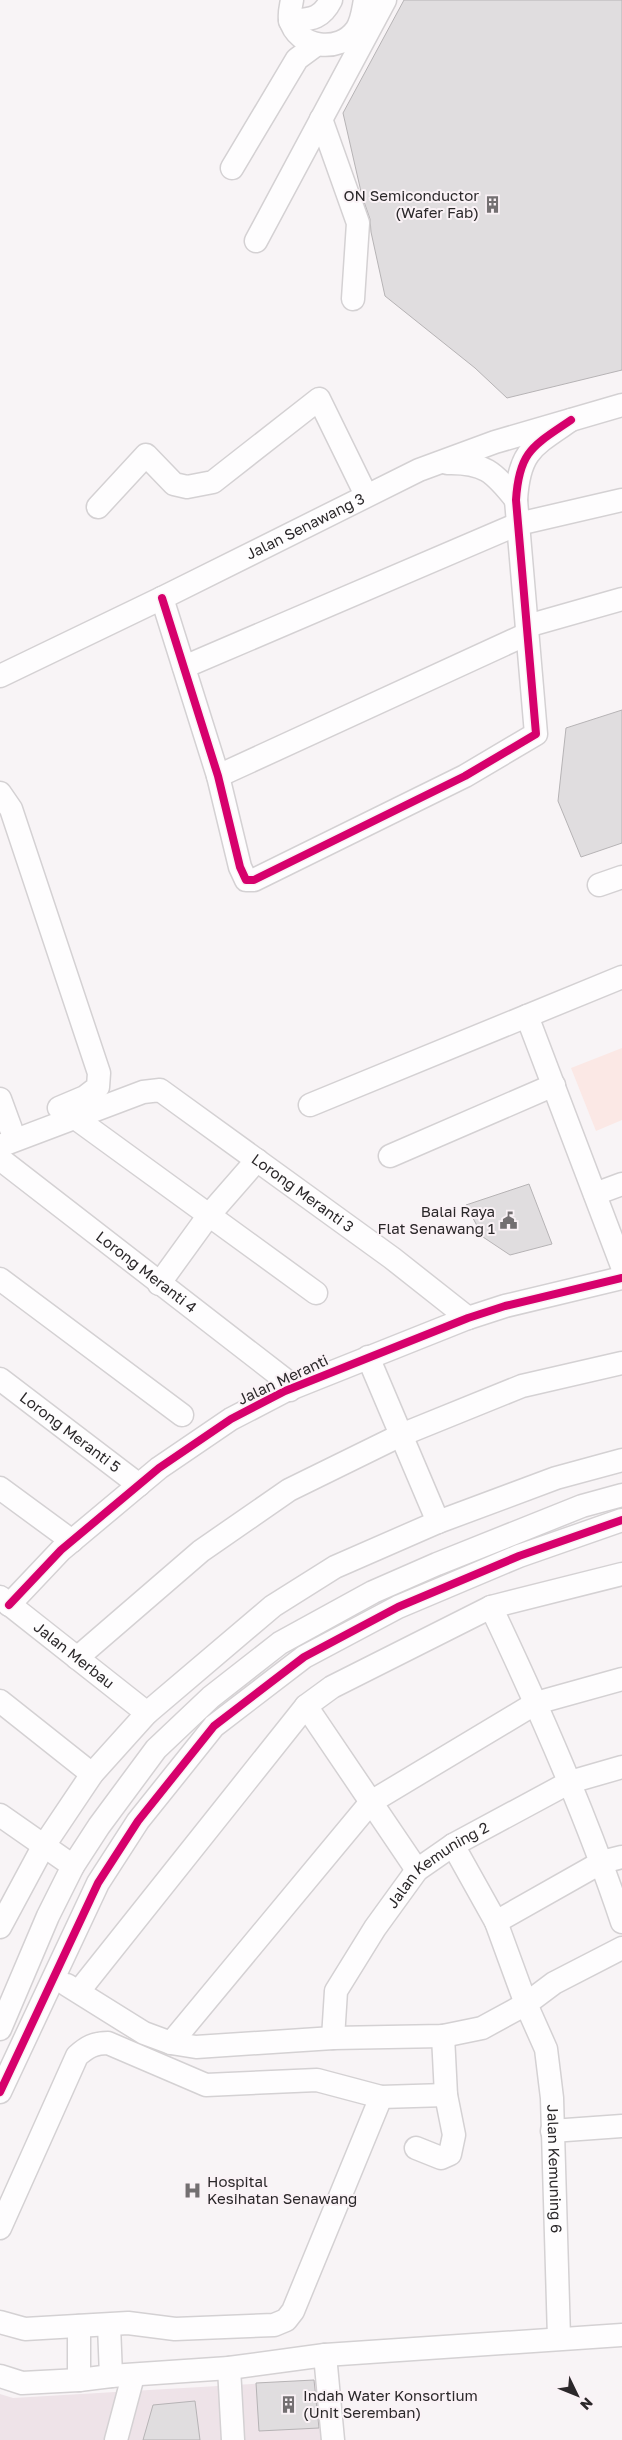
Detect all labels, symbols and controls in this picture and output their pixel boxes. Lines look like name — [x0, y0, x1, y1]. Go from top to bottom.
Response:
place label: ON Semiconductor (Wafer Fab) — [343, 186, 479, 221]
building icon: ON Semiconductor (Wafer Fab) — [483, 195, 503, 215]
street label: Jalan Senawang 3 — [243, 489, 367, 563]
street label: Lorong Meranti 3 — [249, 1149, 358, 1235]
place label: Balai Raya Flat Senawang 1 — [378, 1202, 495, 1237]
public building icon: Balai Raya Flat Senawang 1 — [499, 1211, 519, 1231]
street label: Lorong Meranti 4 — [93, 1227, 201, 1316]
street label: Jalan Meranti — [234, 1350, 331, 1408]
street label: Lorong Meranti 5 — [17, 1387, 124, 1476]
street label: Jalan Merbau — [31, 1617, 118, 1692]
street label: Jalan Kemuning 2 — [382, 1817, 492, 1911]
street label: Jalan Kemuning 6 — [544, 2104, 566, 2233]
place label: Hospital Kesihatan Senawang — [207, 2172, 357, 2207]
hospital icon: Hospital Kesihatan Senawang — [183, 2181, 203, 2201]
north arrow — [552, 2370, 602, 2420]
place label: Indah Water Konsortium (Unit Seremban) — [303, 2386, 478, 2421]
building icon: Indah Water Konsortium (Unit Seremban) — [279, 2395, 299, 2415]
text: N — [577, 2395, 597, 2414]

